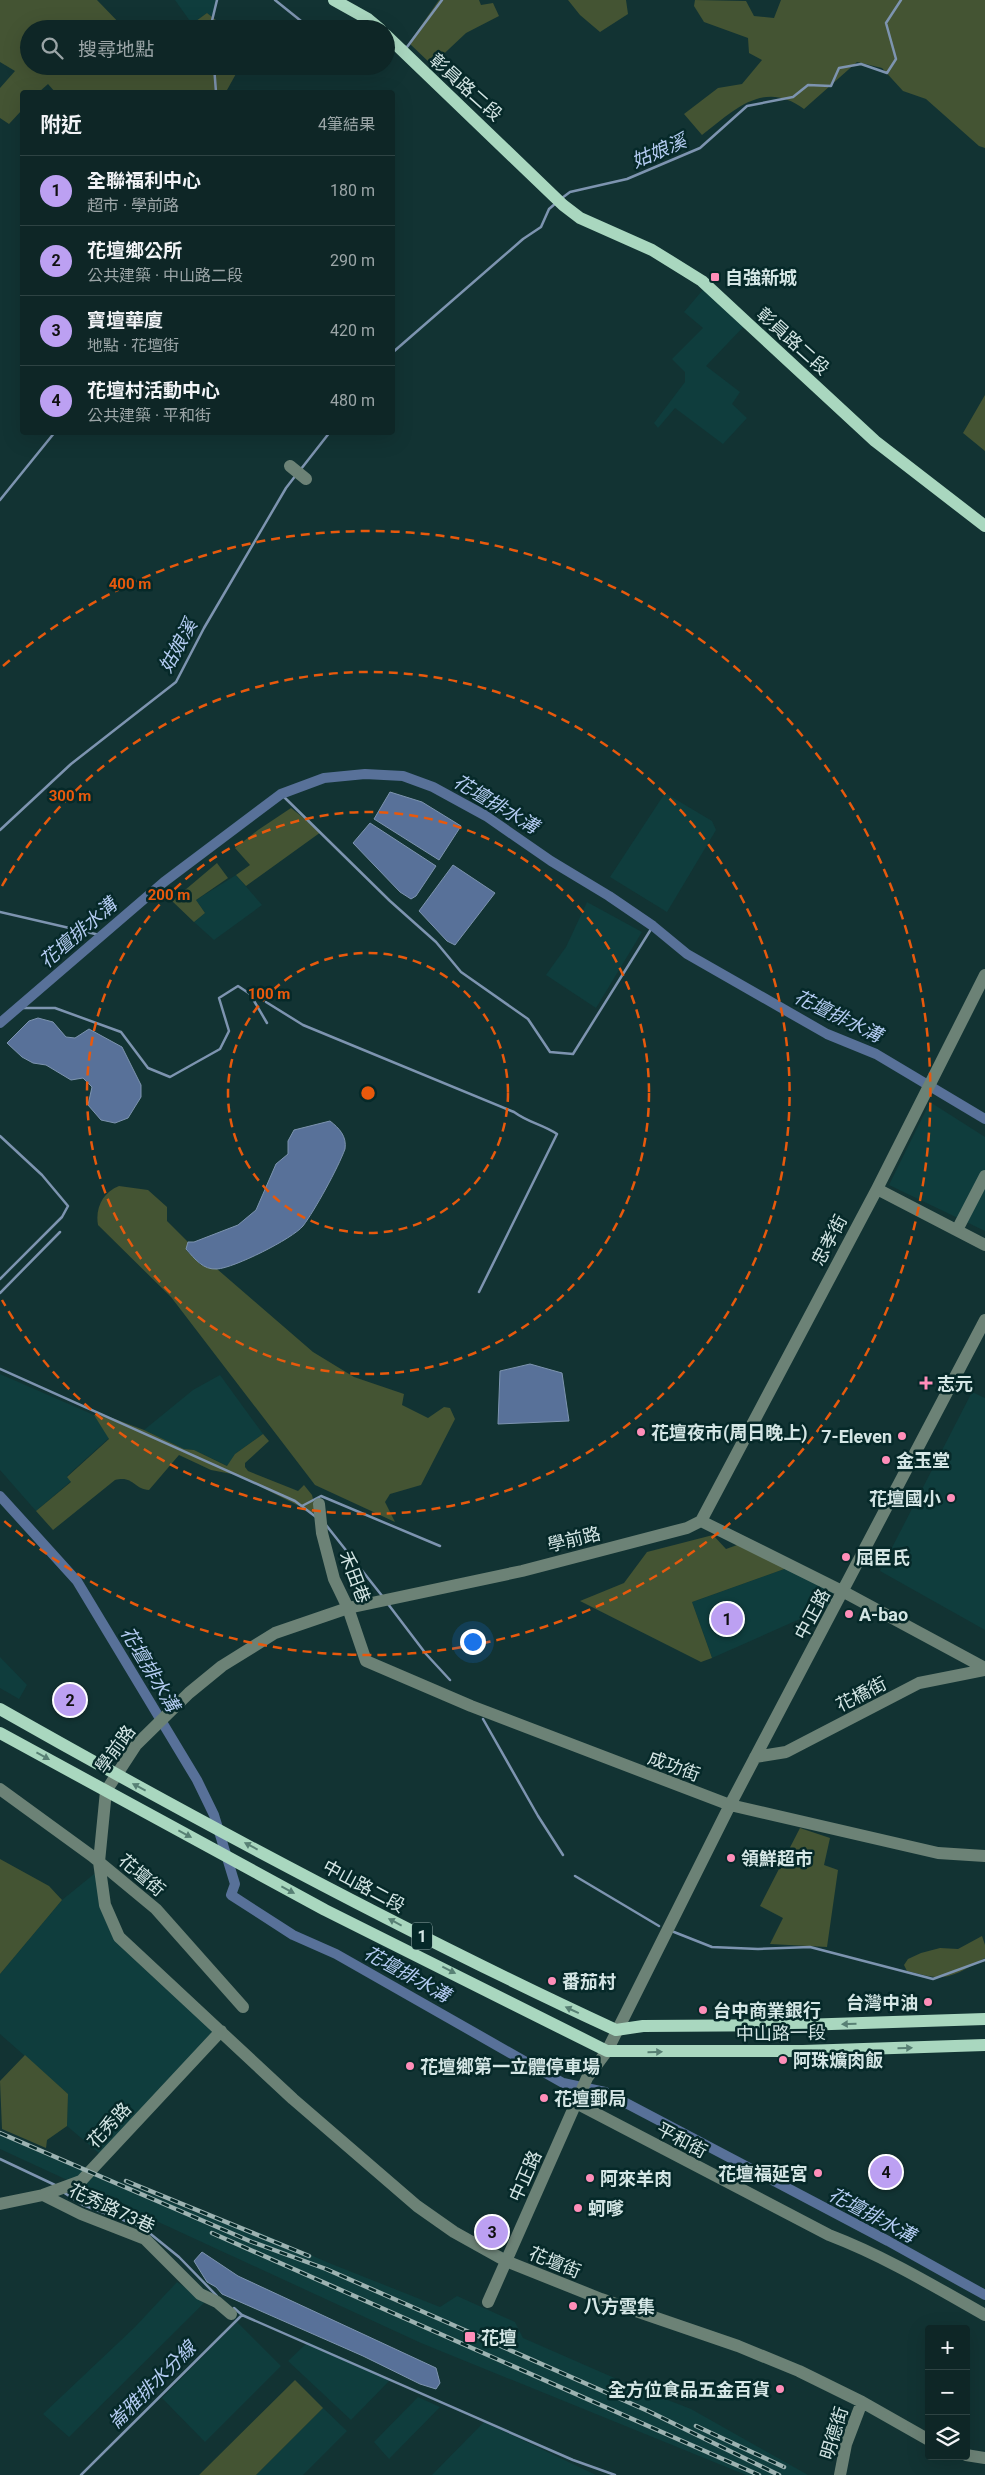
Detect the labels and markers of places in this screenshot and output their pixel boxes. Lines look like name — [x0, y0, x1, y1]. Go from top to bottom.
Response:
place label: 自強新城 — [725, 267, 797, 288]
marker: 自強新城 — [709, 271, 721, 283]
centre of rings — [359, 1084, 377, 1102]
place label: 志元 — [937, 1373, 973, 1394]
marker: 志元 — [919, 1376, 933, 1390]
place label: 花壇夜市(周日晚上) — [651, 1422, 808, 1444]
marker: 花壇夜市(周日晚上) — [635, 1426, 647, 1438]
place label: 7-Eleven — [821, 1426, 892, 1447]
marker: 7-Eleven — [896, 1430, 908, 1442]
place label: 金玉堂 — [896, 1450, 950, 1471]
marker: 金玉堂 — [880, 1454, 892, 1466]
place label: 花壇國小 — [869, 1488, 941, 1509]
marker: 花壇國小 — [945, 1492, 957, 1504]
place label: 屈臣氏 — [856, 1547, 910, 1568]
marker: 屈臣氏 — [840, 1551, 852, 1563]
pin: 1 — [711, 1600, 743, 1638]
place label: A-bao — [859, 1604, 908, 1625]
marker: A-bao — [843, 1608, 855, 1620]
pin: 2 — [54, 1681, 86, 1719]
place label: 領鮮超市 — [741, 1848, 813, 1869]
marker: 領鮮超市 — [725, 1852, 737, 1864]
place label: 番茄村 — [562, 1971, 616, 1992]
marker: 番茄村 — [546, 1975, 558, 1987]
place label: 台灣中油 — [846, 1992, 918, 2013]
marker: 台灣中油 — [922, 1996, 934, 2008]
place label: 台中商業銀行 — [713, 2000, 821, 2021]
marker: 台中商業銀行 — [697, 2004, 709, 2016]
place label: 阿珠爌肉飯 — [793, 2050, 883, 2071]
marker: 阿珠爌肉飯 — [777, 2054, 789, 2066]
place label: 花壇鄉第一立體停車場 — [420, 2056, 600, 2077]
marker: 花壇鄉第一立體停車場 — [404, 2060, 416, 2072]
place label: 花壇郵局 — [554, 2088, 626, 2109]
marker: 花壇郵局 — [538, 2092, 550, 2104]
pin: 4 — [870, 2153, 902, 2191]
place label: 花壇福延宮 — [718, 2163, 808, 2184]
marker: 花壇福延宮 — [812, 2167, 824, 2179]
place label: 阿來羊肉 — [600, 2168, 672, 2189]
marker: 阿來羊肉 — [584, 2172, 596, 2184]
place label: 蚵嗲 — [588, 2198, 624, 2219]
marker: 蚵嗲 — [572, 2202, 584, 2214]
pin: 3 — [476, 2213, 508, 2251]
place label: 八方雲集 — [583, 2296, 655, 2317]
marker: 八方雲集 — [567, 2300, 579, 2312]
place label: 花壇 — [481, 2327, 517, 2348]
marker: 花壇 — [463, 2330, 477, 2344]
place label: 全方位食品五金百貨 — [608, 2379, 770, 2400]
marker: 全方位食品五金百貨 — [774, 2383, 786, 2395]

